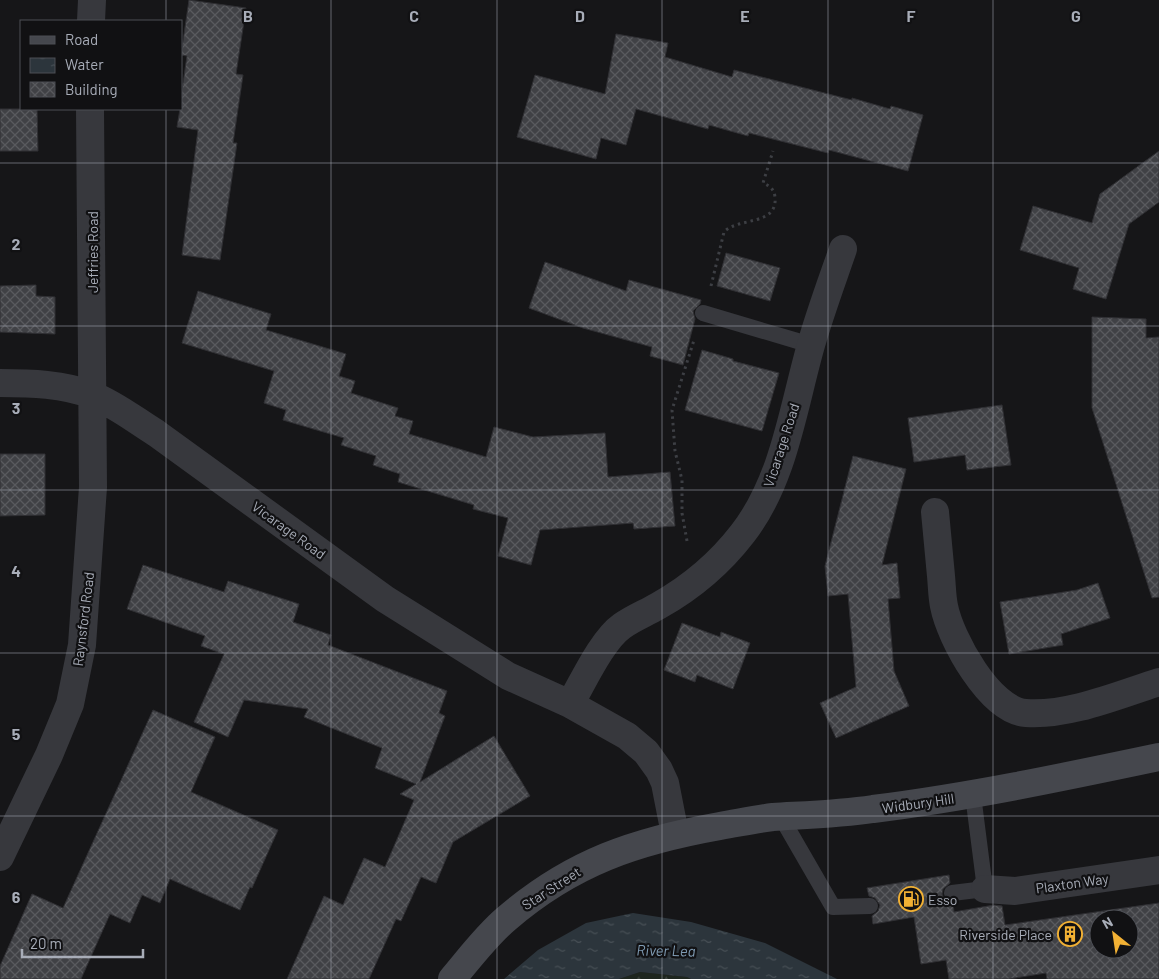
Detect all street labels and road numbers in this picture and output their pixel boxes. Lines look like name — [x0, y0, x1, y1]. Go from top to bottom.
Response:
street label: Jeffries Road — [84, 211, 101, 293]
street label: Vicarage Road — [759, 401, 803, 489]
street label: Vicarage Road — [249, 497, 329, 563]
street label: Raynsford Road — [69, 571, 97, 667]
street label: Widbury Hill — [881, 790, 955, 816]
street label: Star Street — [518, 863, 584, 913]
street label: Plaxton Way — [1034, 869, 1110, 897]

